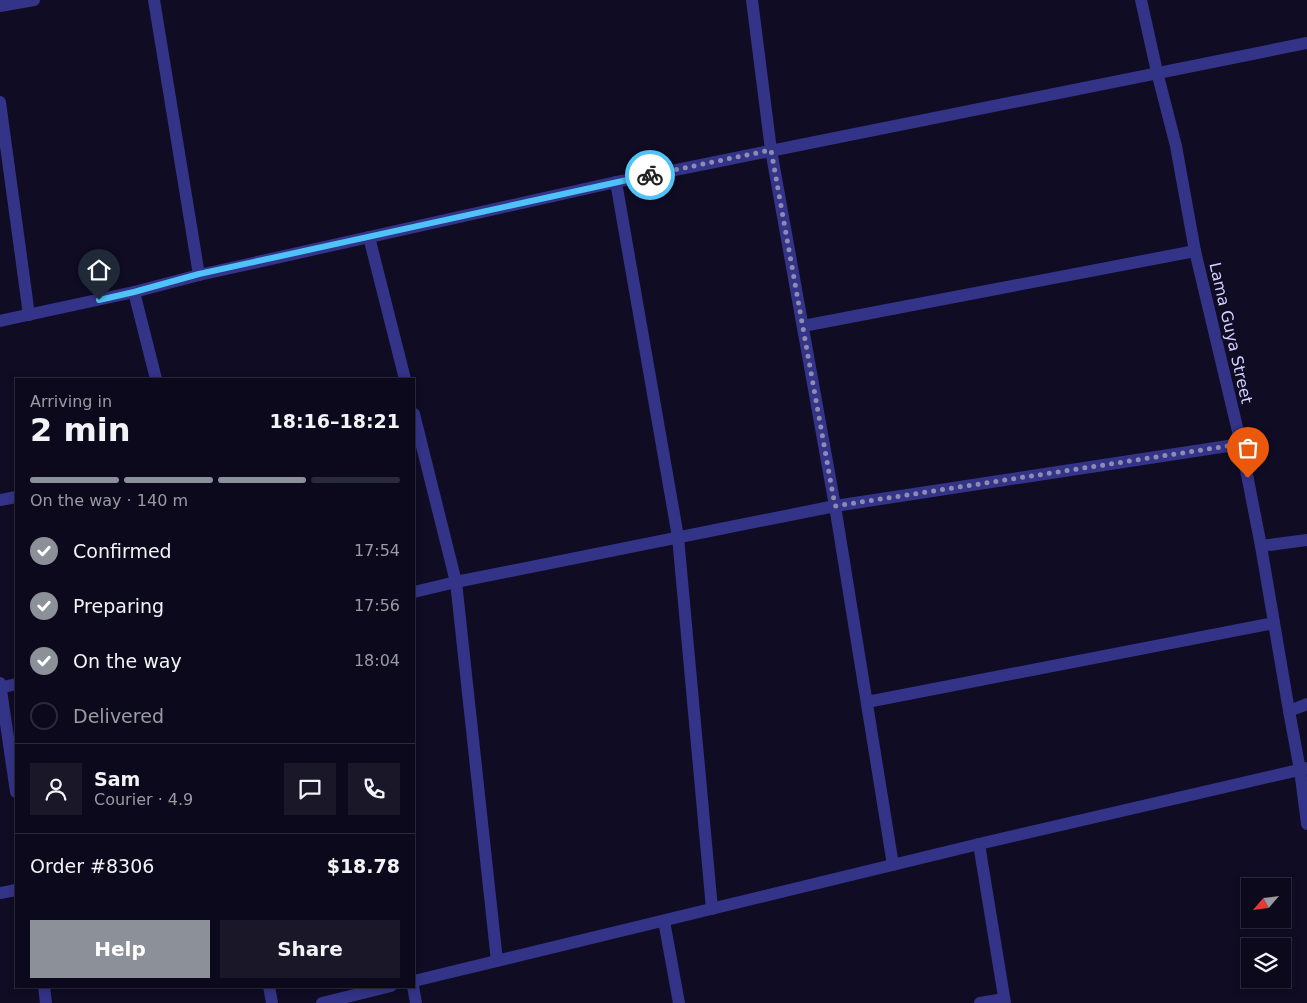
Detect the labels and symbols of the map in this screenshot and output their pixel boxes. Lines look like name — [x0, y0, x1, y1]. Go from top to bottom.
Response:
courier — [625, 150, 675, 200]
pin — [78, 249, 120, 300]
street label: Lama Guya Street — [1205, 260, 1257, 406]
pin — [1227, 427, 1269, 478]
north arrow — [1241, 878, 1291, 928]

